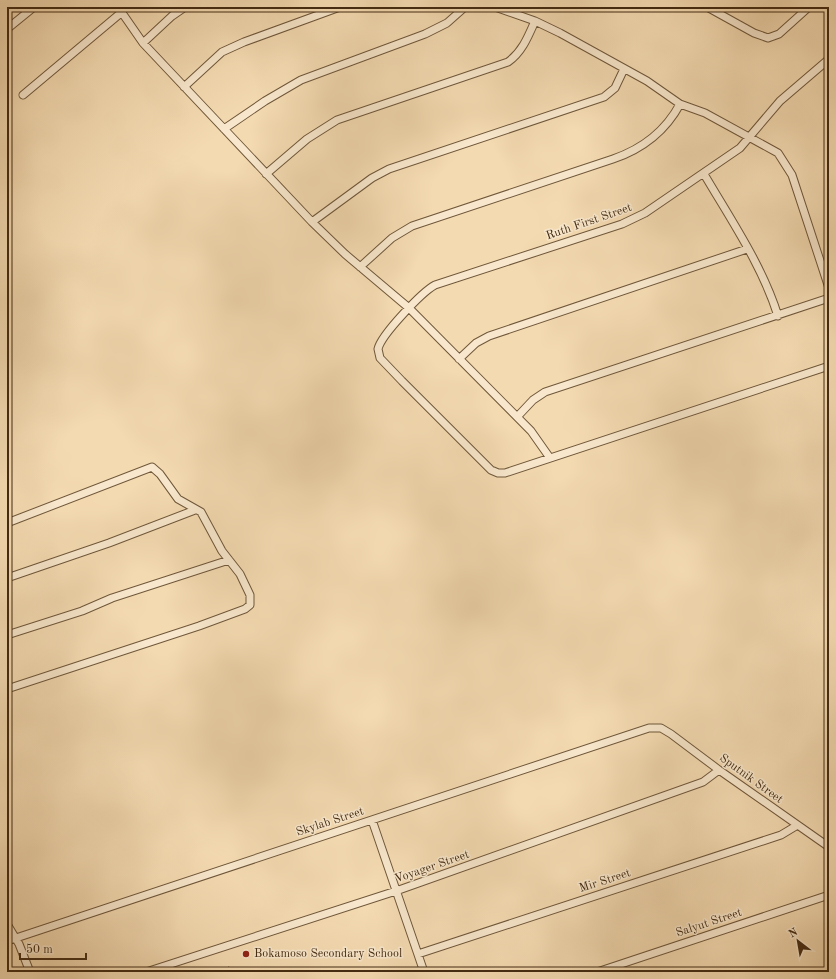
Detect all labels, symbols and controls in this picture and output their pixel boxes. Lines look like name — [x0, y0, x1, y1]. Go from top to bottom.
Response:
street label: Ruth First Street — [545, 202, 633, 242]
street label: Sputnik Street — [717, 752, 785, 806]
street label: Skylab Street — [295, 805, 365, 839]
street label: Voyager Street — [393, 849, 471, 885]
street label: Mir Street — [578, 867, 632, 895]
street label: Salyut Street — [674, 907, 744, 939]
north arrow — [778, 921, 818, 961]
text: N — [787, 927, 801, 941]
scale bar — [20, 935, 86, 961]
text: 50 m — [26, 943, 53, 956]
place label: Bokamoso Secondary School — [254, 948, 402, 960]
marker: Bokamoso Secondary School — [241, 949, 251, 959]

